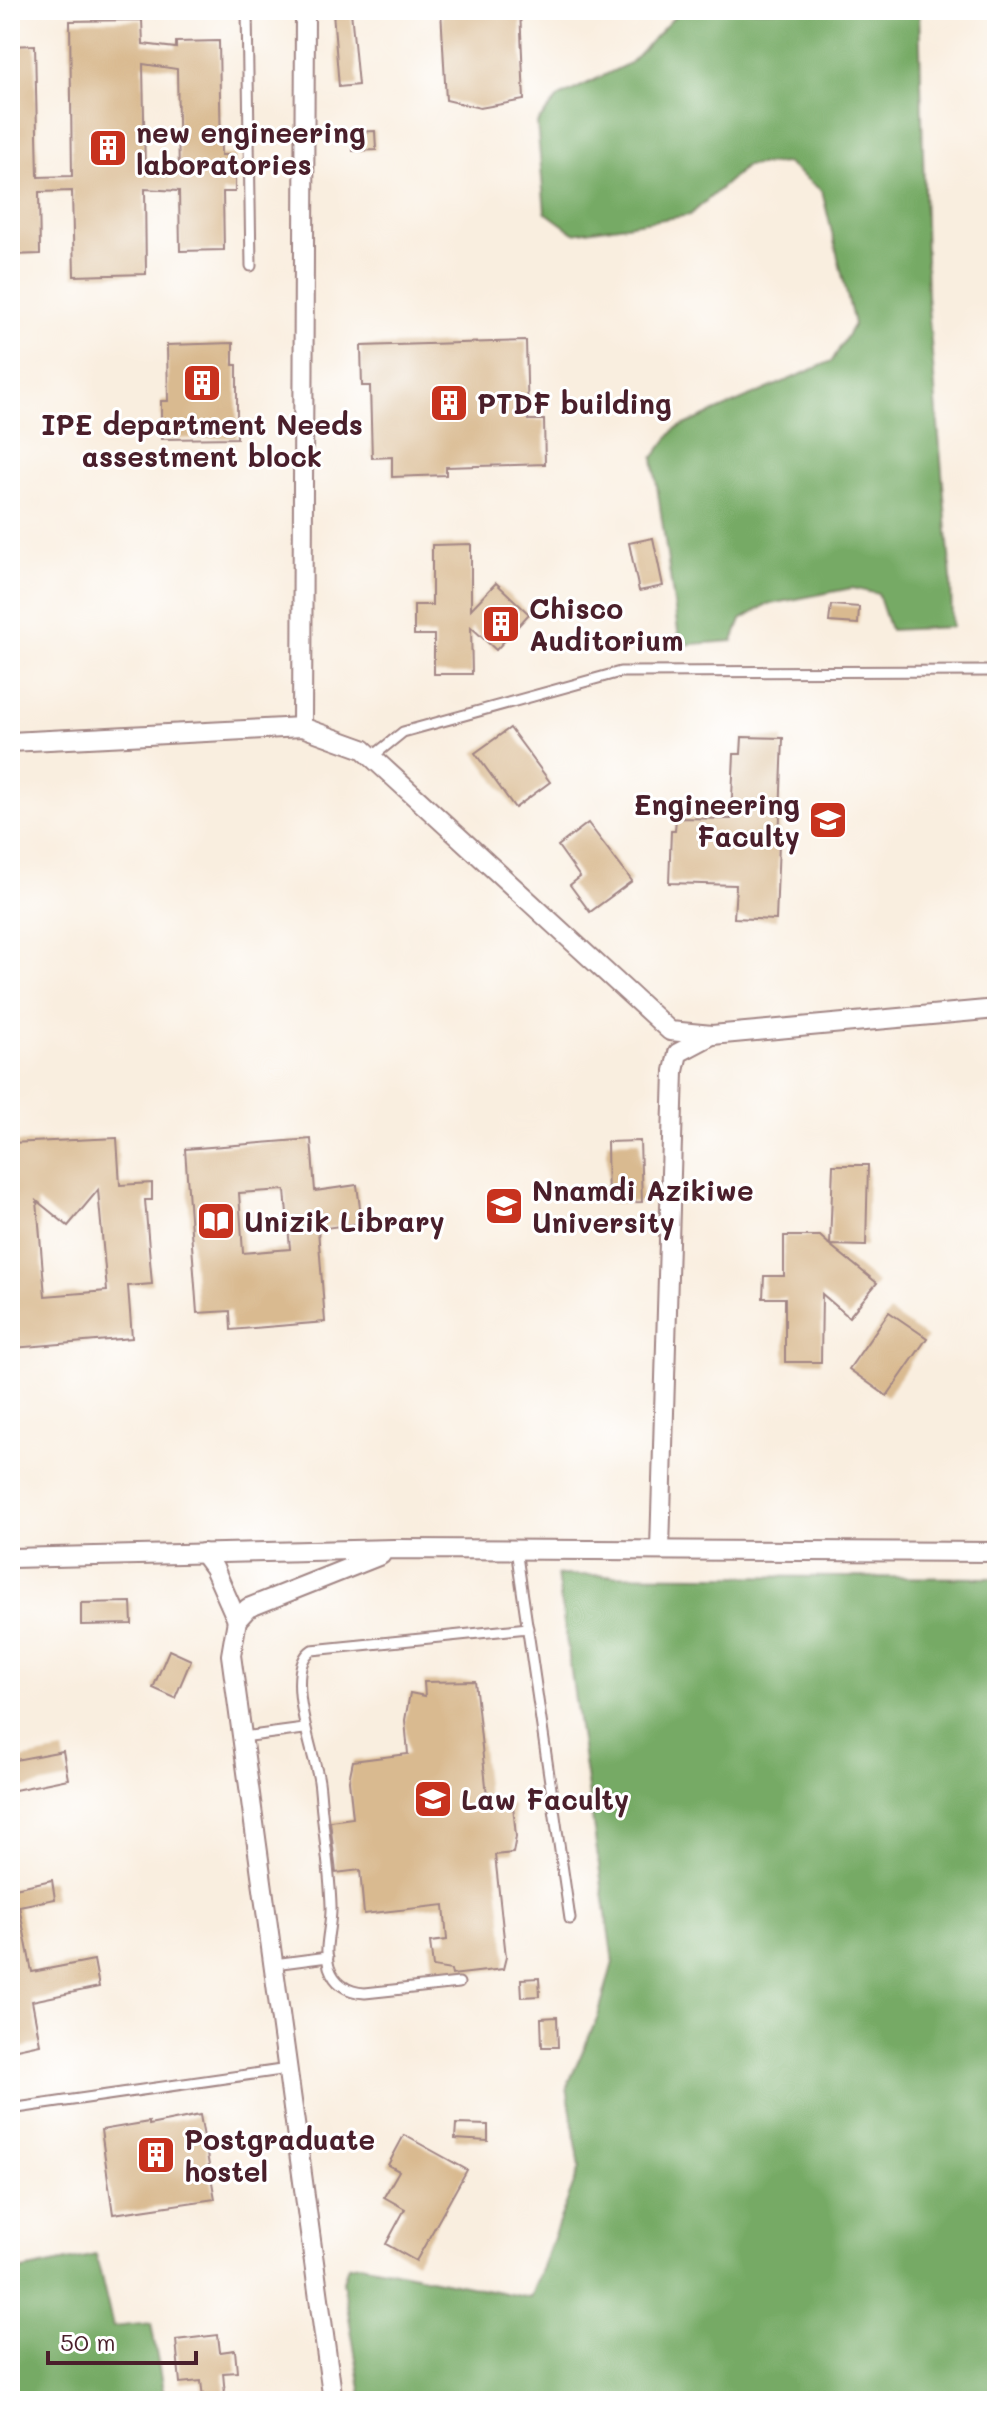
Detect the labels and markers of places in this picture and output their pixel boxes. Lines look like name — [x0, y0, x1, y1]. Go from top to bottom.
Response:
place label: new engineering laboratories — [136, 114, 366, 182]
building icon: new engineering laboratories — [87, 127, 129, 169]
building icon: IPE department Needs assestment block — [181, 362, 223, 404]
building icon: PTDF building — [428, 382, 470, 424]
place label: PTDF building — [477, 385, 672, 421]
place label: IPE department Needs assestment block — [41, 406, 363, 474]
place label: Chisco Auditorium — [529, 590, 684, 658]
building icon: Chisco Auditorium — [480, 603, 522, 645]
place label: Engineering Faculty — [634, 786, 800, 855]
school or university icon: Engineering Faculty — [807, 799, 849, 841]
place label: Nnamdi Azikiwe University — [532, 1172, 754, 1241]
school or university icon: Nnamdi Azikiwe University — [483, 1185, 525, 1227]
library icon: Unizik Library — [195, 1200, 237, 1242]
place label: Unizik Library — [244, 1203, 445, 1240]
school or university icon: Law Faculty — [412, 1778, 454, 1820]
place label: Law Faculty — [461, 1781, 629, 1818]
place label: Postgraduate hostel — [184, 2121, 375, 2189]
building icon: Postgraduate hostel — [135, 2134, 177, 2176]

